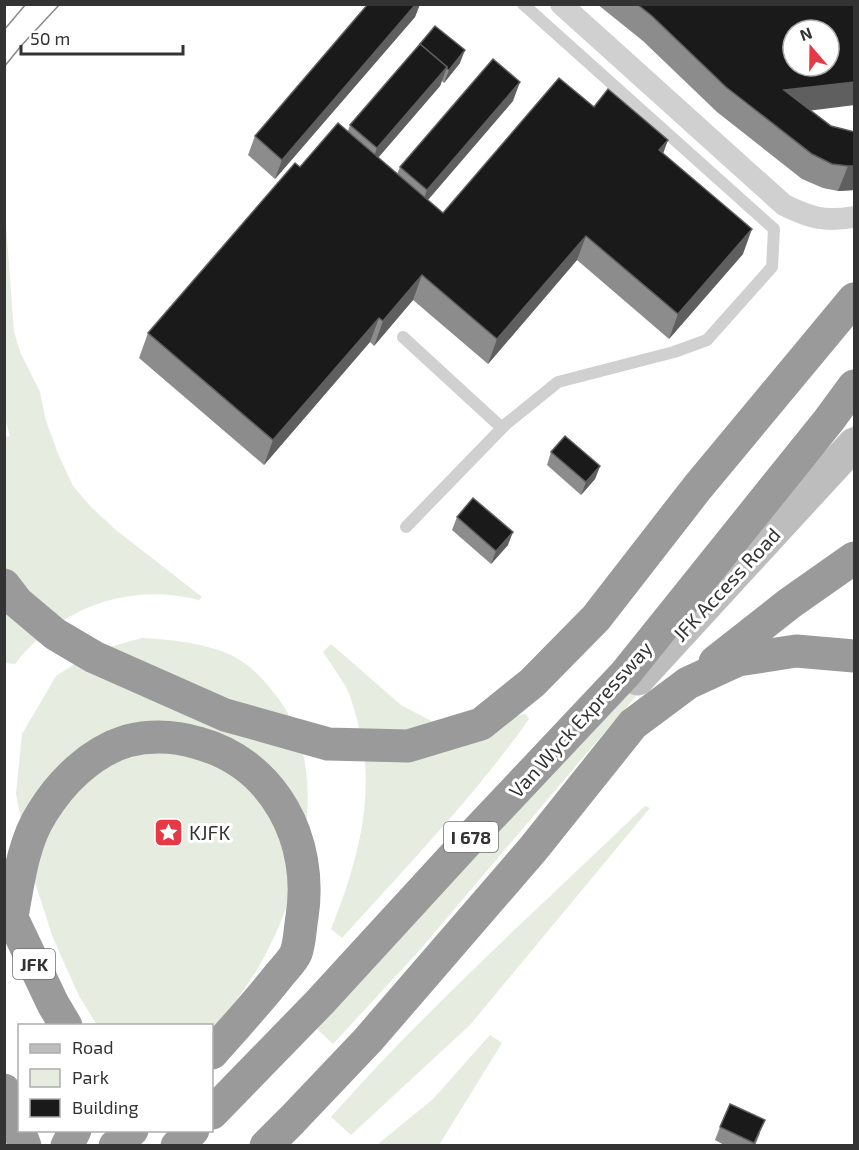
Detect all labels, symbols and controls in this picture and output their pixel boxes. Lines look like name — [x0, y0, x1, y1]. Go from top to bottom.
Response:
scale bar — [21, 18, 183, 56]
north arrow — [781, 18, 841, 78]
text: N — [797, 23, 814, 44]
text: 50 m — [30, 27, 70, 49]
street label: JFK Access Road — [667, 522, 785, 646]
street label: Van Wyck Expressway — [503, 636, 657, 802]
place icon: KJFK — [152, 816, 184, 848]
place label: KJFK — [189, 820, 230, 844]
road number: I 678 — [444, 822, 498, 852]
road number: JFK — [13, 949, 55, 979]
legend — [18, 1024, 213, 1132]
text: Road — [72, 1036, 113, 1058]
text: Park — [72, 1066, 109, 1088]
text: Building — [72, 1096, 139, 1118]

